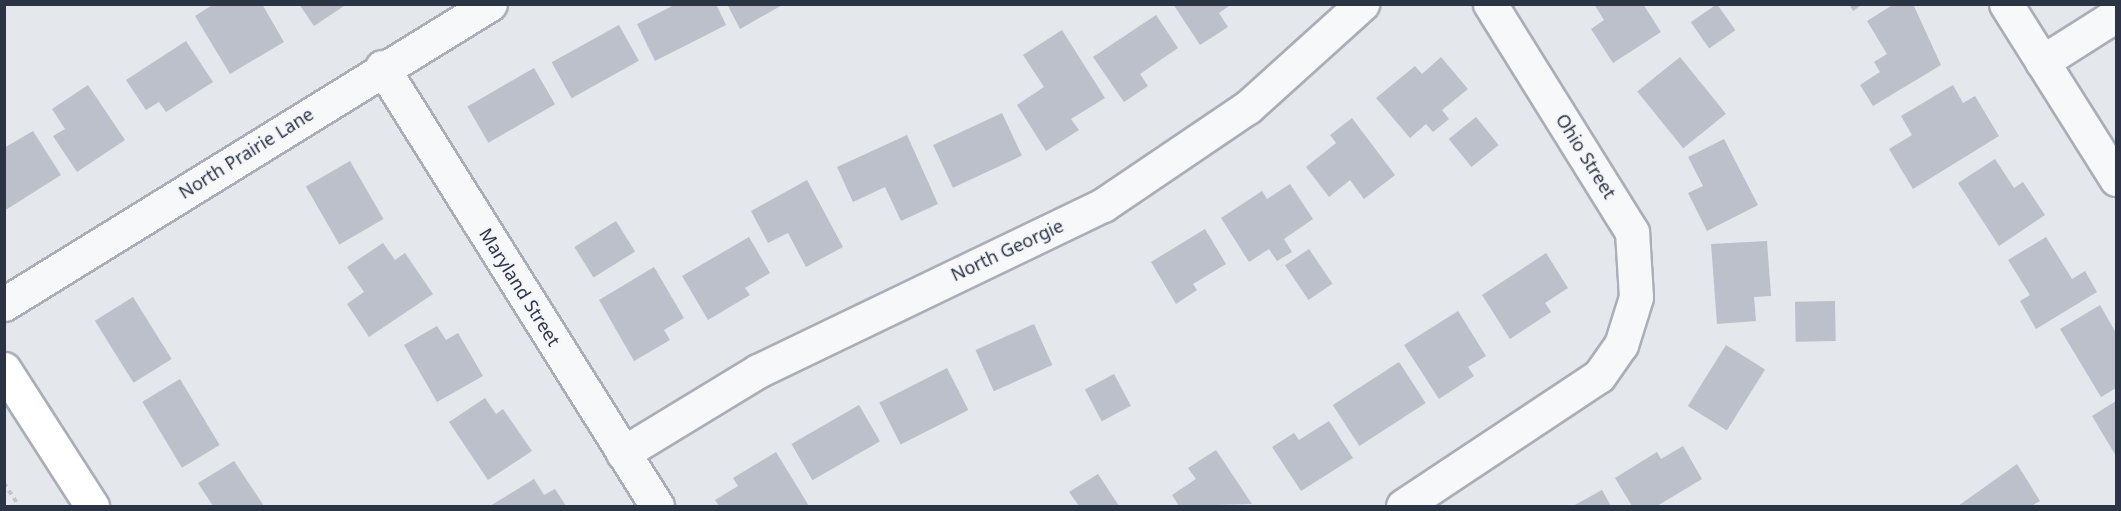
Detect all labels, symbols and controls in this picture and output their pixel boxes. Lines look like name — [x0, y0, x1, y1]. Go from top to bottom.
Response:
street label: North Prairie Lane — [175, 103, 317, 203]
street label: Ohio Street — [1551, 110, 1621, 202]
street label: North Georgie — [947, 215, 1067, 285]
street label: Maryland Street — [475, 224, 565, 350]

